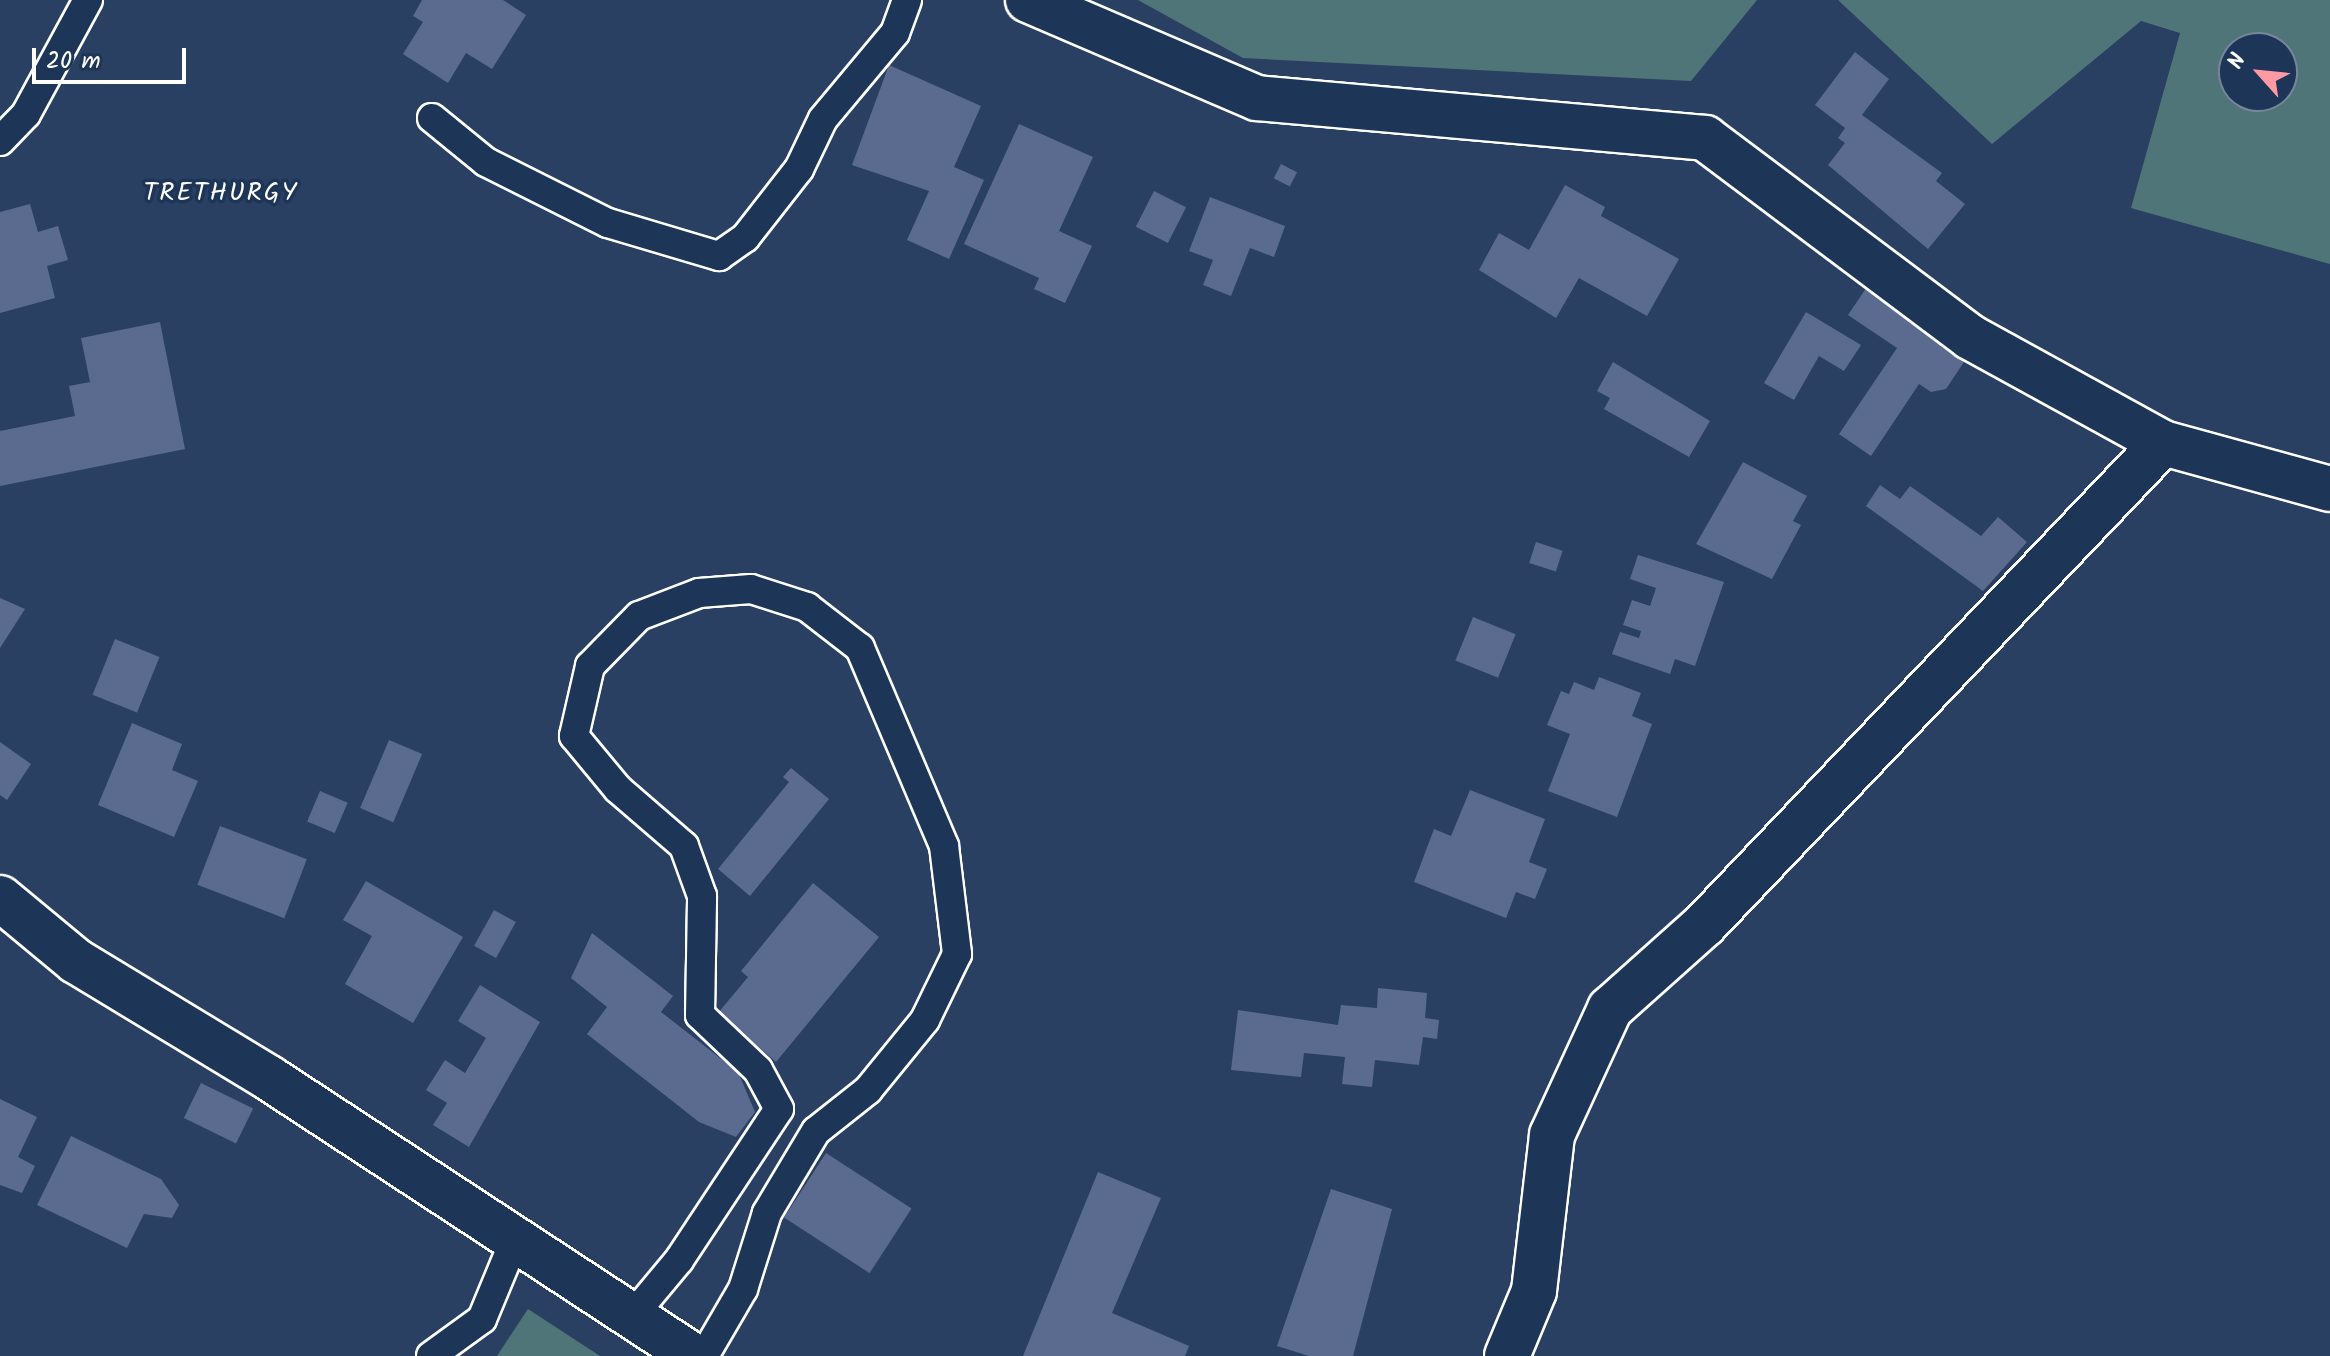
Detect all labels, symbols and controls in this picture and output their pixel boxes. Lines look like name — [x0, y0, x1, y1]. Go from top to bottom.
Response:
scale bar — [36, 32, 190, 82]
north arrow — [2218, 32, 2298, 112]
text: 20 m — [46, 42, 101, 81]
text: N — [2219, 48, 2257, 76]
district label: TRETHURGY — [143, 178, 299, 210]

